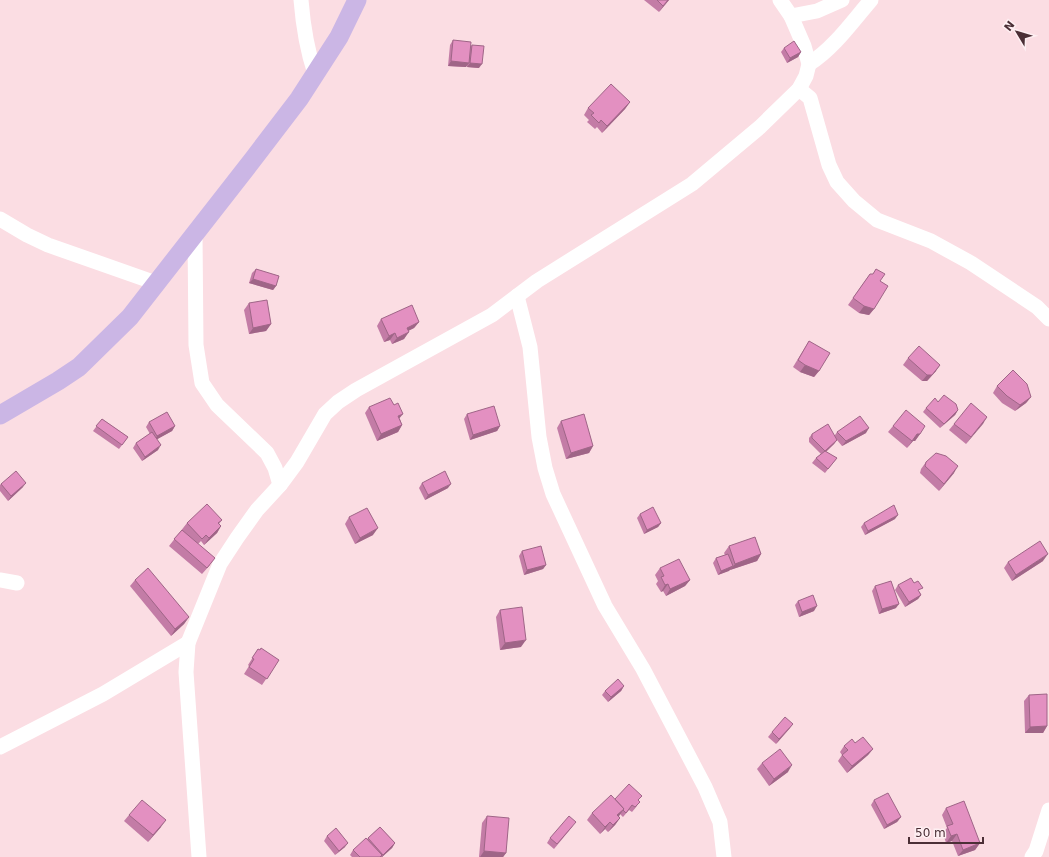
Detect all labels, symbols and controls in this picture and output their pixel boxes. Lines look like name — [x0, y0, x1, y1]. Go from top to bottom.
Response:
north arrow — [997, 12, 1037, 52]
text: N — [1002, 19, 1017, 34]
scale bar — [909, 819, 983, 845]
text: 50 m — [915, 826, 946, 840]

